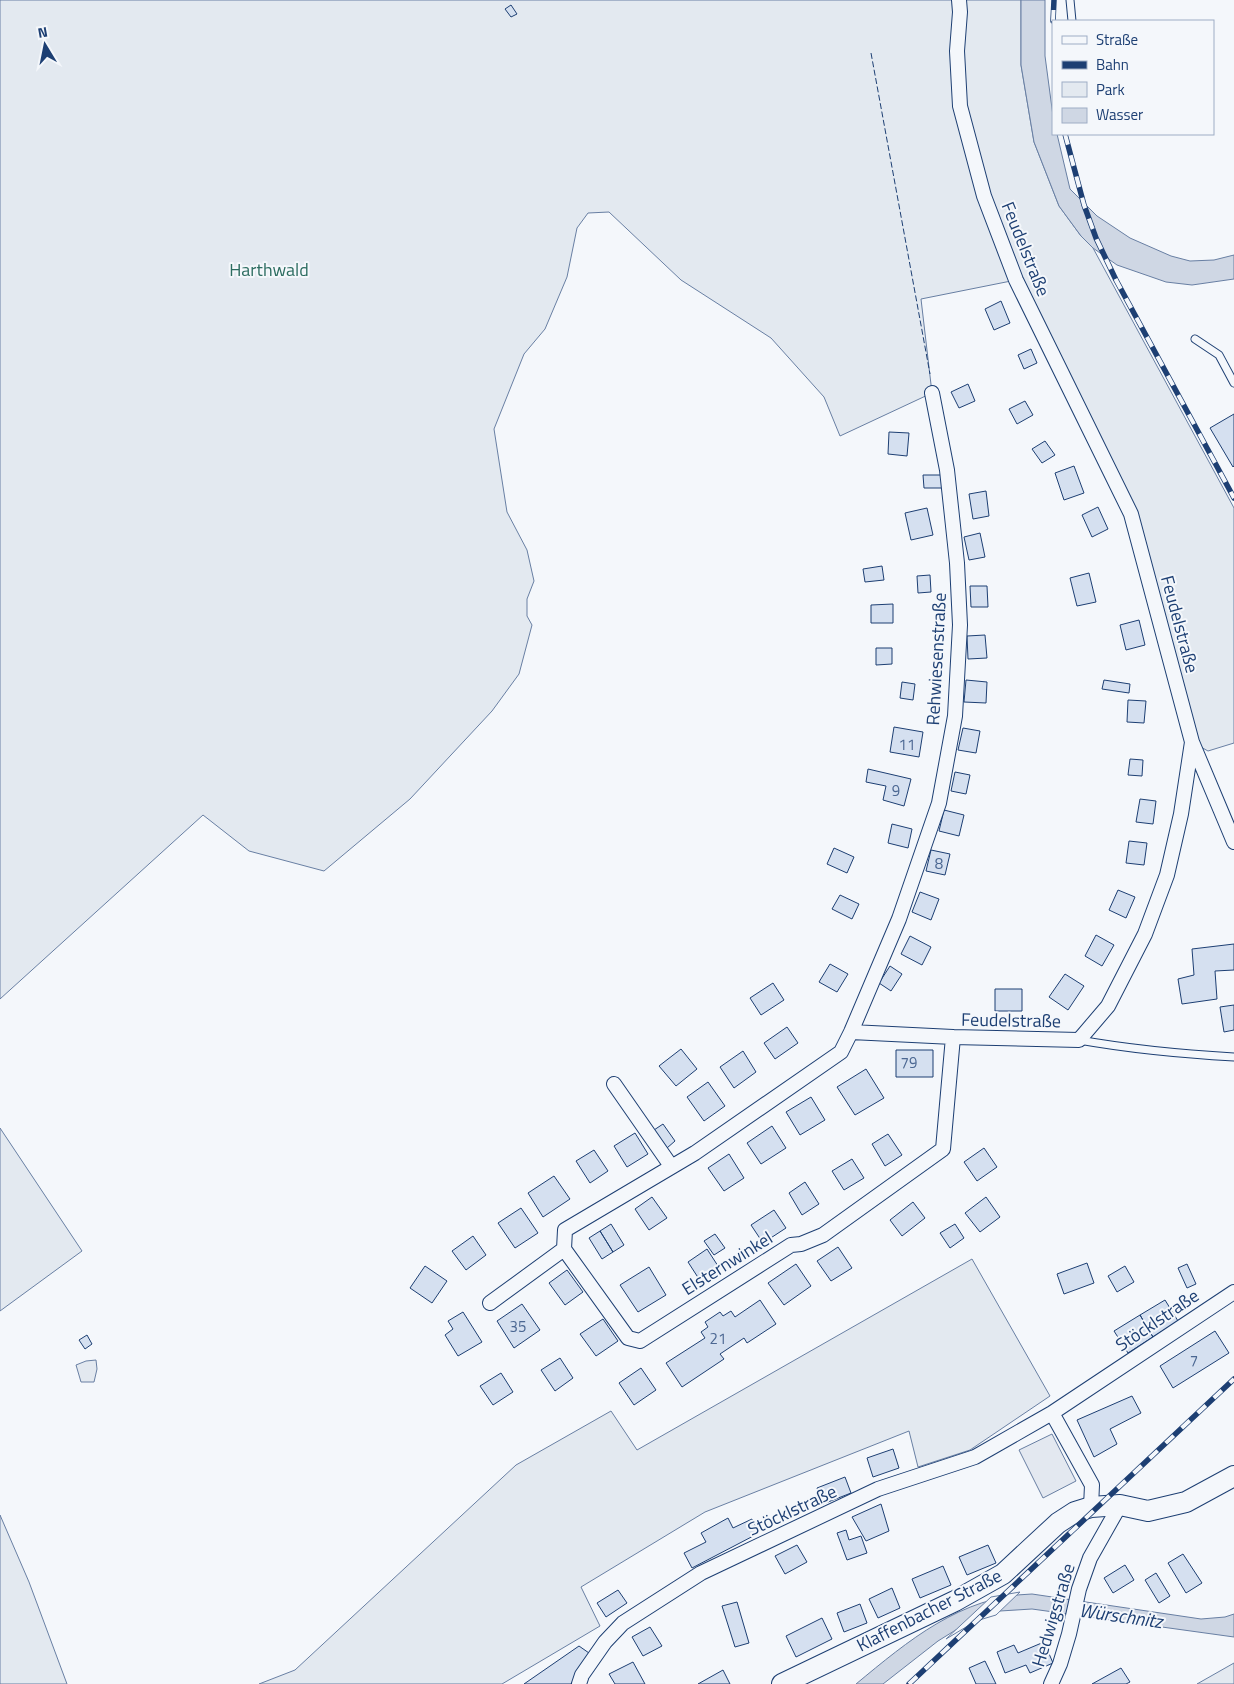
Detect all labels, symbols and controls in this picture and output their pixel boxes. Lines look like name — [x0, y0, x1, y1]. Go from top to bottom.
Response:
north arrow — [20, 20, 70, 70]
legend — [1052, 20, 1214, 135]
text: N — [36, 21, 49, 43]
text: Straße — [1096, 28, 1138, 51]
text: Bahn — [1096, 53, 1129, 76]
text: Park — [1096, 78, 1125, 101]
text: Wasser — [1096, 103, 1143, 126]
street label: Feudelstraße — [995, 198, 1057, 300]
park label: Harthwald — [229, 256, 309, 283]
street label: Feudelstraße — [1154, 572, 1206, 676]
street label: Rehwiesenstraße — [919, 592, 953, 726]
house number: 11 — [899, 733, 915, 756]
house number: 9 — [892, 779, 900, 802]
house number: 8 — [935, 852, 943, 875]
street label: Feudelstraße — [961, 1006, 1061, 1034]
house number: 79 — [901, 1051, 917, 1074]
street label: Elsternwinkel — [676, 1224, 778, 1302]
street label: Stöcklstraße — [1110, 1282, 1204, 1358]
house number: 35 — [510, 1315, 526, 1338]
house number: 21 — [710, 1327, 726, 1350]
house number: 7 — [1190, 1349, 1198, 1372]
street label: Stöcklstraße — [743, 1478, 841, 1542]
street label: Hedwigstraße — [1024, 1560, 1082, 1670]
street label: Klaffenbacher Straße — [852, 1562, 1006, 1658]
water label: Würschnitz — [1078, 1595, 1166, 1635]

